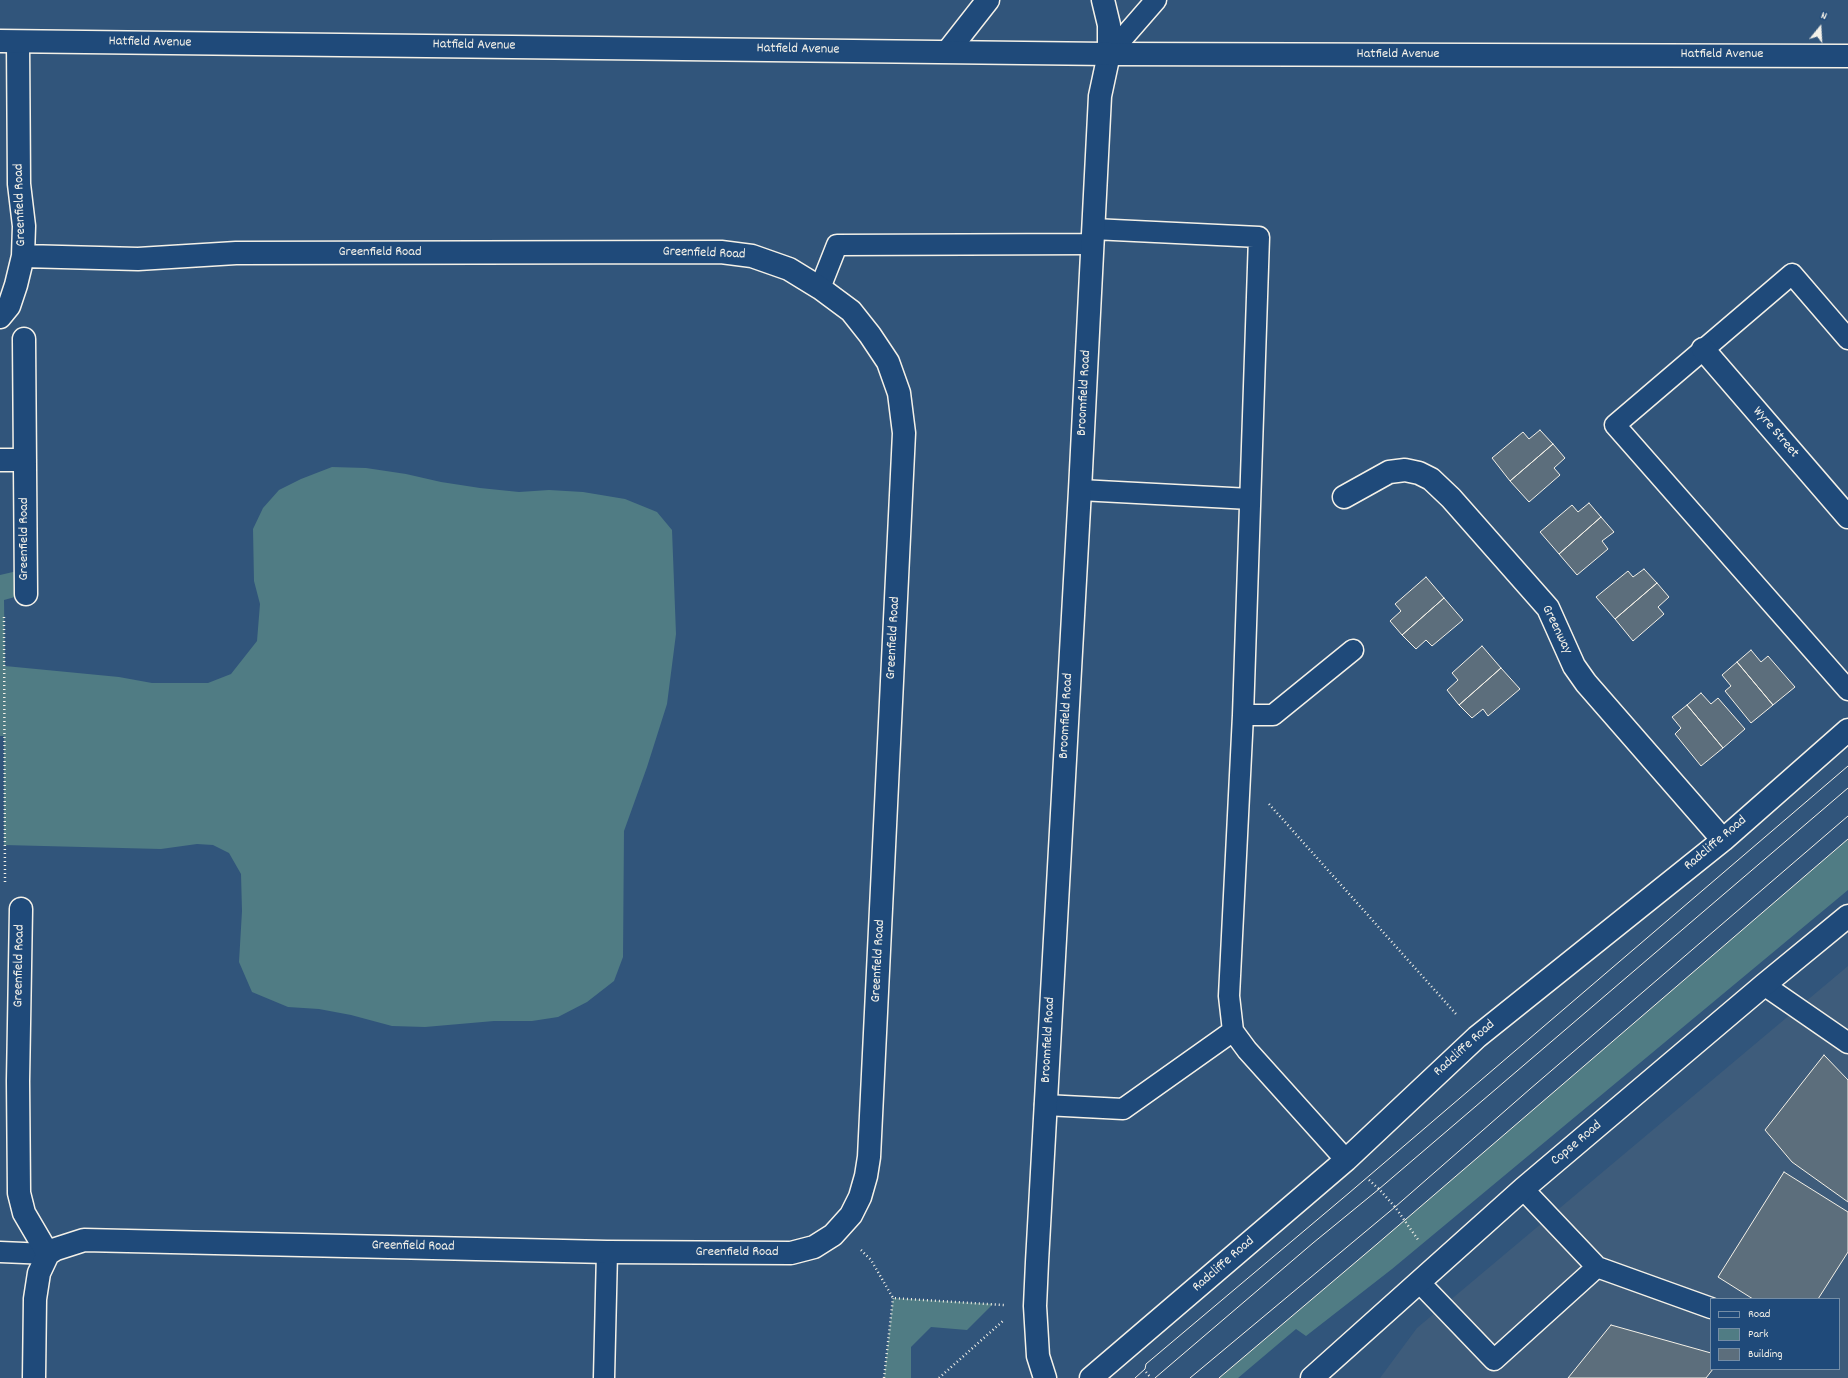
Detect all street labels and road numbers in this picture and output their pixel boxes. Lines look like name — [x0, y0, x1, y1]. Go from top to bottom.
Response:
street label: Hatfield Avenue — [108, 34, 192, 52]
street label: Hatfield Avenue — [432, 37, 516, 55]
street label: Hatfield Avenue — [756, 41, 840, 59]
street label: Hatfield Avenue — [1357, 47, 1439, 63]
street label: Hatfield Avenue — [1681, 47, 1763, 63]
street label: Greenfield Road — [11, 163, 31, 247]
street label: Greenfield Road — [662, 244, 746, 264]
street label: Greenfield Road — [339, 245, 421, 261]
street label: Broomfield Road — [1074, 350, 1096, 436]
street label: Wyre Street — [1748, 404, 1802, 462]
street label: Greenfield Road — [17, 498, 33, 580]
street label: Greenfield Road — [883, 596, 905, 680]
street label: Greenway — [1537, 603, 1575, 657]
street label: Broomfield Road — [1056, 673, 1078, 759]
street label: Radcliffe Road — [1681, 813, 1751, 875]
street label: Greenfield Road — [868, 919, 890, 1003]
street label: Greenfield Road — [11, 924, 29, 1008]
street label: Broomfield Road — [1038, 997, 1060, 1083]
street label: Radcliffe Road — [1431, 1017, 1499, 1081]
street label: Copse Road — [1548, 1118, 1606, 1170]
street label: Radcliffe Road — [1190, 1234, 1258, 1296]
street label: Greenfield Road — [371, 1238, 455, 1256]
street label: Greenfield Road — [696, 1245, 778, 1261]

